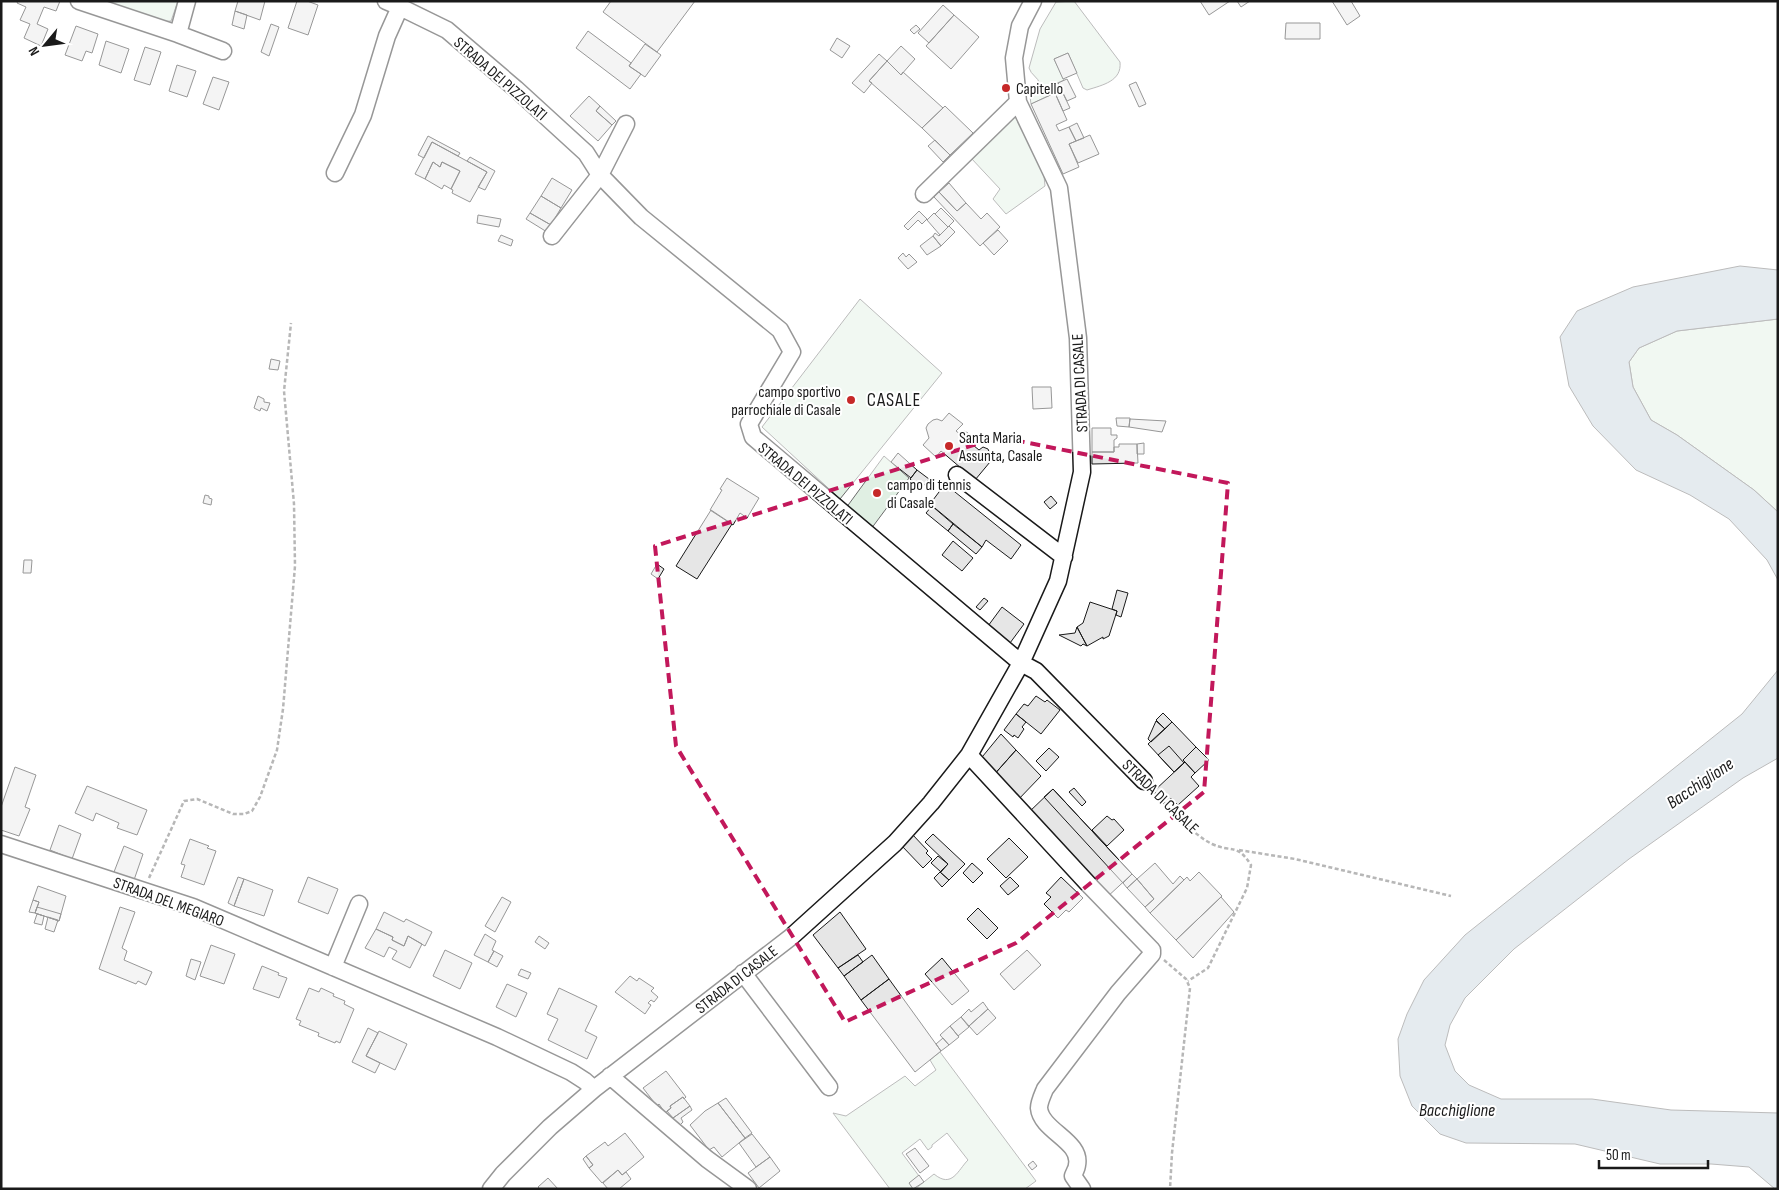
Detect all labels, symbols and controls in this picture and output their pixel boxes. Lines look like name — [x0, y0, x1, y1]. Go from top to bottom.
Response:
north arrow — [20, 20, 70, 70]
street label: STRADA DEI PIZZOLATI — [449, 33, 551, 125]
text: N — [25, 44, 43, 58]
place label: Capitello — [1016, 80, 1063, 99]
marker: Capitello — [1000, 82, 1012, 94]
street label: STRADA DI CASALE — [1068, 333, 1093, 433]
place label: campo sportivo parrochiale di Casale — [731, 383, 841, 420]
district label: CASALE — [867, 389, 921, 412]
marker: campo sportivo parrochiale di Casale — [845, 394, 857, 406]
place label: Santa Maria Assunta, Casale — [958, 429, 1042, 466]
street label: STRADA DEI PIZZOLATI — [754, 439, 856, 529]
marker: Santa Maria Assunta, Casale — [943, 440, 955, 452]
place label: campo di tennis di Casale — [887, 476, 971, 513]
marker: campo di tennis di Casale — [871, 487, 883, 499]
water label: Bacchiglione — [1663, 753, 1738, 813]
street label: STRADA DI CASALE — [1118, 756, 1202, 838]
street label: STRADA DEL MEGIARO — [111, 874, 227, 931]
street label: STRADA DI CASALE — [692, 942, 782, 1018]
water label: Bacchiglione — [1419, 1100, 1495, 1121]
scale bar — [1599, 1138, 1708, 1170]
text: 50 m — [1606, 1146, 1631, 1165]

